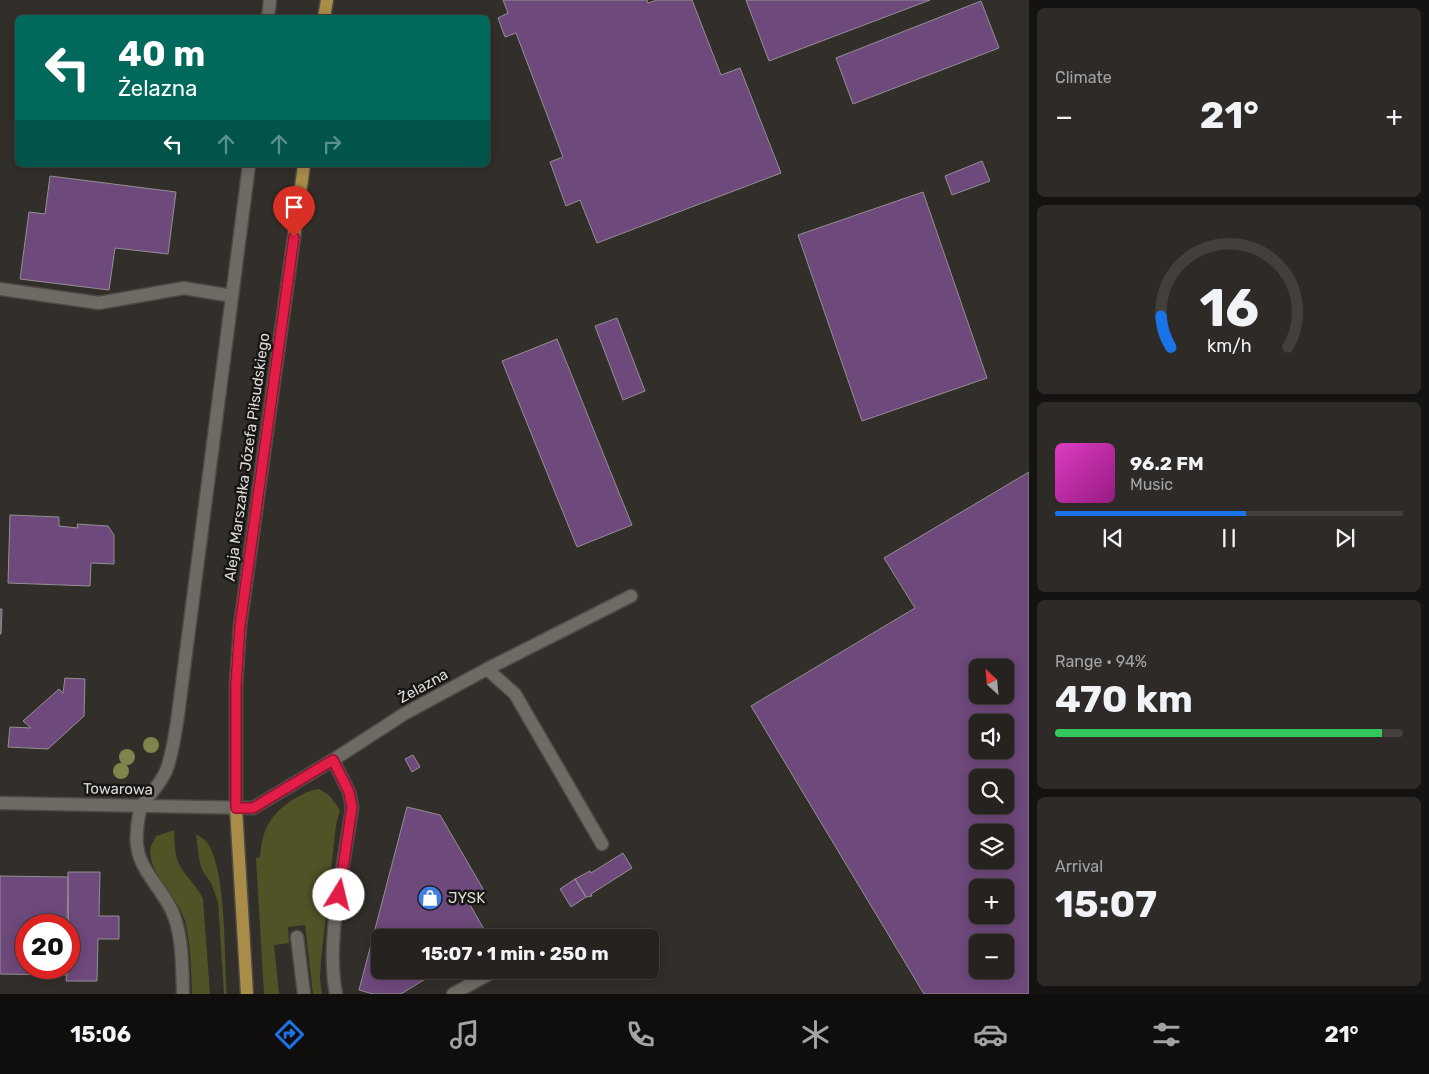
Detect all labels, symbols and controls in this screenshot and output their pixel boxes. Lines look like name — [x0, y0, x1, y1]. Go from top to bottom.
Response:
text: 40 m — [118, 33, 205, 75]
icon: left — [35, 35, 100, 100]
text: Climate — [1055, 68, 1112, 87]
text: Żelazna — [118, 75, 197, 102]
text: 21° — [1200, 92, 1259, 138]
text: − — [1055, 100, 1073, 133]
text: + — [1386, 100, 1403, 133]
icon: left — [159, 130, 187, 158]
icon: ahead — [212, 130, 240, 158]
icon: ahead — [265, 130, 293, 158]
icon: right — [318, 130, 346, 158]
pin — [273, 186, 315, 237]
icon: arrive — [280, 193, 308, 221]
text: 16 — [1199, 277, 1259, 339]
street label: Aleja Marszałka Józefa Piłsudskiego — [221, 332, 273, 582]
text: km/h — [1207, 335, 1251, 356]
text: 96.2 FM — [1130, 452, 1204, 475]
text: Music — [1130, 475, 1173, 494]
icon: previous — [1099, 524, 1127, 552]
icon: pause — [1215, 524, 1243, 552]
icon: next — [1331, 524, 1359, 552]
text: Range · 94% — [1055, 652, 1147, 671]
north arrow — [969, 659, 1014, 704]
map controls — [969, 659, 1014, 979]
street label: Żelazna — [395, 665, 451, 707]
text: 470 km — [1055, 676, 1193, 722]
button: sound — [969, 714, 1014, 759]
button: search — [969, 769, 1014, 814]
street label: Towarowa — [83, 779, 153, 799]
button: layers — [969, 824, 1014, 869]
text: Arrival — [1055, 857, 1103, 876]
position arrow — [312, 868, 364, 920]
button: + — [969, 879, 1014, 924]
text: 15:07 — [1055, 881, 1157, 927]
shop icon: JYSK — [417, 885, 443, 911]
place label: JYSK — [448, 889, 485, 907]
speed limit sign: 20 — [15, 914, 80, 979]
button: − — [969, 934, 1014, 979]
text: 15:07 · 1 min · 250 m — [421, 942, 609, 965]
icon: directions — [272, 1017, 307, 1052]
icon: music — [447, 1017, 482, 1052]
icon: phone — [623, 1017, 658, 1052]
icon: climate — [798, 1017, 833, 1052]
icon: car — [973, 1017, 1008, 1052]
icon: filters — [1149, 1017, 1184, 1052]
text: 15:06 — [70, 1021, 131, 1048]
text: 21° — [1324, 1021, 1359, 1048]

